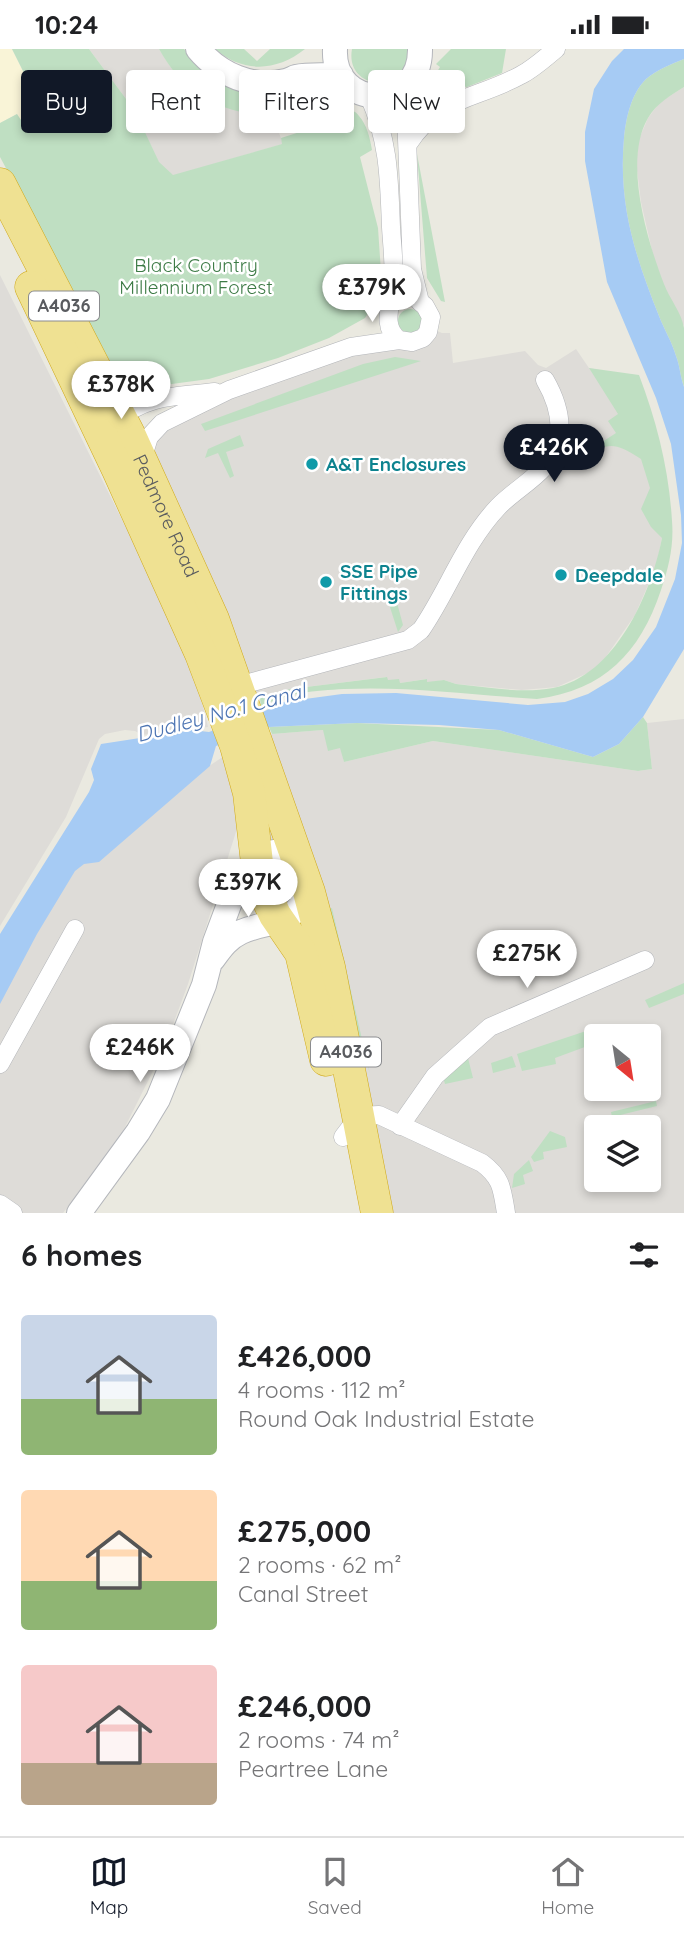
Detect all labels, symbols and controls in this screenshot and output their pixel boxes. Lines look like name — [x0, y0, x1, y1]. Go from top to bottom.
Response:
text: 10:24 — [35, 8, 98, 41]
chip: Buy — [21, 70, 112, 133]
chip: Rent — [126, 70, 225, 133]
chip: Filters — [239, 70, 354, 133]
chip: New — [368, 70, 465, 133]
park label: Black Country Millennium Forest — [119, 253, 273, 299]
pin: £379K — [323, 265, 421, 324]
text: £379K — [338, 272, 406, 301]
road number: A4036 — [29, 292, 99, 321]
pin: £378K — [72, 361, 170, 421]
text: £378K — [88, 369, 155, 398]
pin: £426K — [505, 425, 603, 484]
text: £426K — [520, 432, 588, 461]
street label: Pedmore Road — [128, 450, 204, 581]
place label: A&T Enclosures — [326, 452, 466, 476]
marker: A&T Enclosures — [304, 456, 320, 472]
place label: SSE Pipe Fittings — [340, 559, 418, 605]
place label: Deepdale — [575, 563, 663, 587]
marker: Deepdale — [553, 567, 569, 583]
marker: SSE Pipe Fittings — [318, 574, 334, 590]
water label: Dudley No.1 Canal — [133, 676, 310, 747]
pin: £397K — [199, 859, 297, 919]
text: £397K — [215, 867, 281, 896]
pin: £275K — [478, 930, 576, 990]
text: £275K — [493, 938, 561, 967]
north arrow — [584, 1024, 662, 1101]
map controls — [584, 1024, 661, 1192]
pin: £246K — [91, 1025, 189, 1084]
text: £246K — [106, 1032, 174, 1061]
road number: A4036 — [311, 1037, 381, 1067]
button: layers — [584, 1115, 661, 1192]
text: 6 homes — [21, 1236, 142, 1274]
icon: filters — [625, 1236, 663, 1274]
text: £426,000 — [238, 1337, 372, 1375]
icon: home — [77, 1343, 161, 1427]
text: 4 rooms · 112 m² — [238, 1375, 406, 1404]
text: Round Oak Industrial Estate — [238, 1404, 535, 1433]
text: £275,000 — [238, 1512, 371, 1550]
icon: home — [77, 1518, 161, 1602]
text: 2 rooms · 62 m² — [238, 1550, 402, 1579]
text: Canal Street — [238, 1579, 369, 1608]
text: £246,000 — [238, 1687, 372, 1725]
icon: home — [77, 1693, 161, 1777]
text: 2 rooms · 74 m² — [238, 1725, 400, 1754]
text: Peartree Lane — [238, 1754, 388, 1783]
tab: Map — [90, 1853, 128, 1919]
tab: Saved — [308, 1853, 362, 1919]
tab: Home — [541, 1853, 594, 1919]

